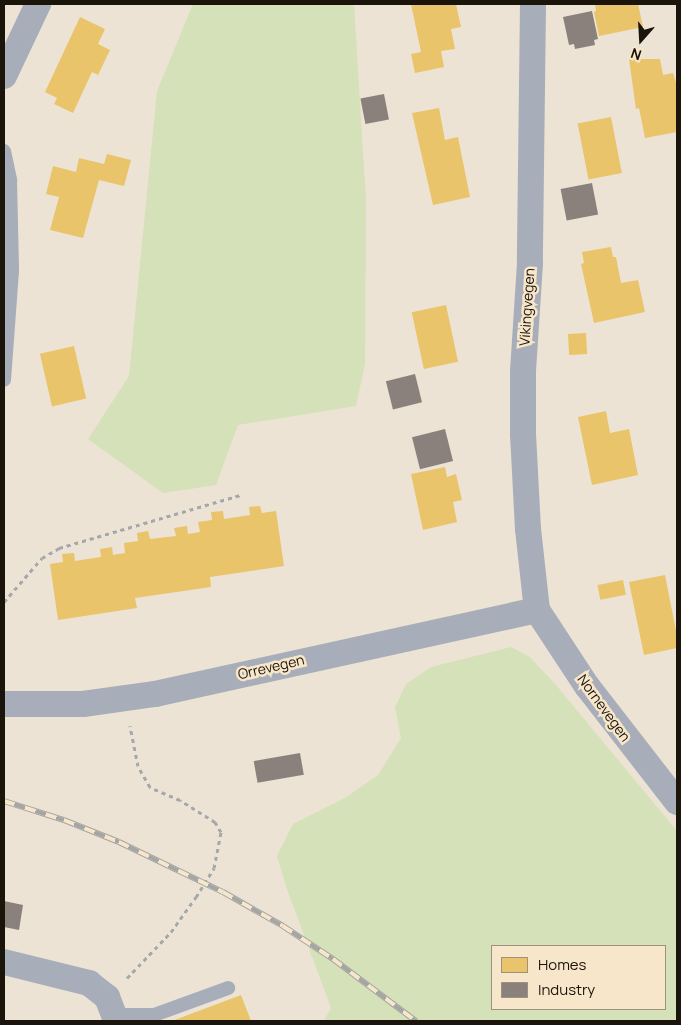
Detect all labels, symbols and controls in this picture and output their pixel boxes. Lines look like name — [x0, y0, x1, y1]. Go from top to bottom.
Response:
north arrow — [616, 15, 666, 65]
text: N — [628, 44, 644, 65]
street label: Vikingvegen — [516, 268, 538, 346]
street label: Orrevegen — [236, 651, 306, 683]
street label: Nornevegen — [574, 671, 634, 745]
legend — [491, 945, 666, 1010]
text: Homes — [538, 954, 586, 975]
text: Industry — [538, 979, 595, 1000]

